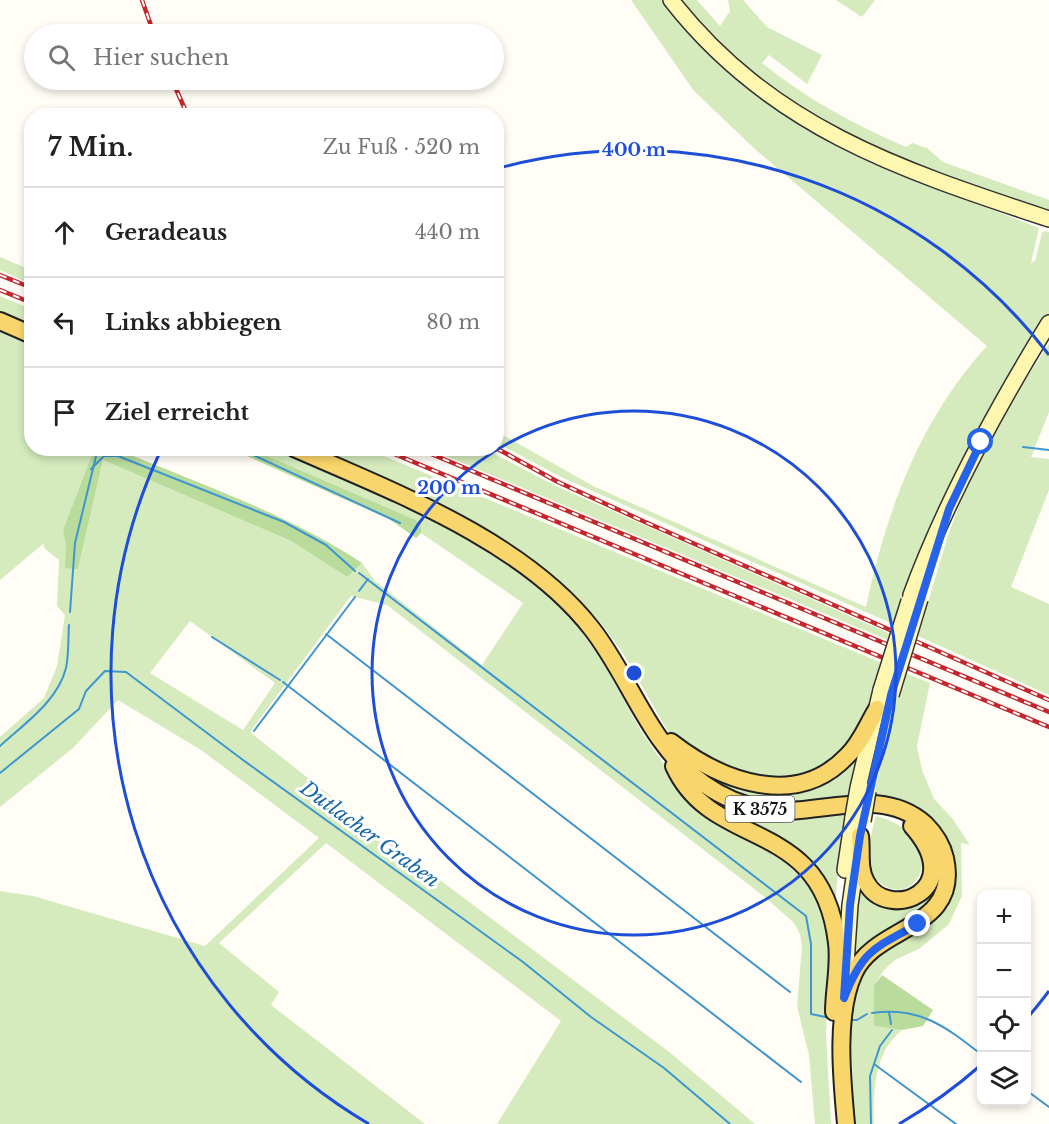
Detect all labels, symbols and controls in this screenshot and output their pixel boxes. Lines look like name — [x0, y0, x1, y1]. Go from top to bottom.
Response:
search box — [24, 24, 504, 90]
icon: search — [45, 41, 78, 74]
text: Hier suchen — [93, 44, 229, 71]
text: 7 Min. — [48, 131, 133, 163]
text: Zu Fuß · 520 m — [323, 135, 480, 159]
text: 400 m — [602, 139, 666, 161]
icon: ahead — [48, 216, 81, 249]
text: Geradeaus — [105, 219, 227, 246]
text: 440 m — [415, 220, 480, 244]
icon: left — [48, 306, 81, 339]
text: Links abbiegen — [105, 309, 282, 336]
text: 80 m — [426, 310, 480, 334]
icon: arrive — [48, 396, 81, 429]
text: Ziel erreicht — [105, 399, 249, 426]
route start — [967, 428, 993, 454]
text: 200 m — [417, 477, 481, 499]
centre of rings — [624, 663, 644, 683]
water label: Dutlacher Graben — [295, 775, 444, 892]
road number: K 3575 — [726, 796, 795, 822]
map controls — [977, 890, 1031, 1106]
button: + — [977, 890, 1031, 944]
route end — [904, 910, 930, 936]
button: − — [977, 944, 1031, 998]
button: locate — [977, 998, 1031, 1052]
button: layers — [977, 1052, 1031, 1106]

